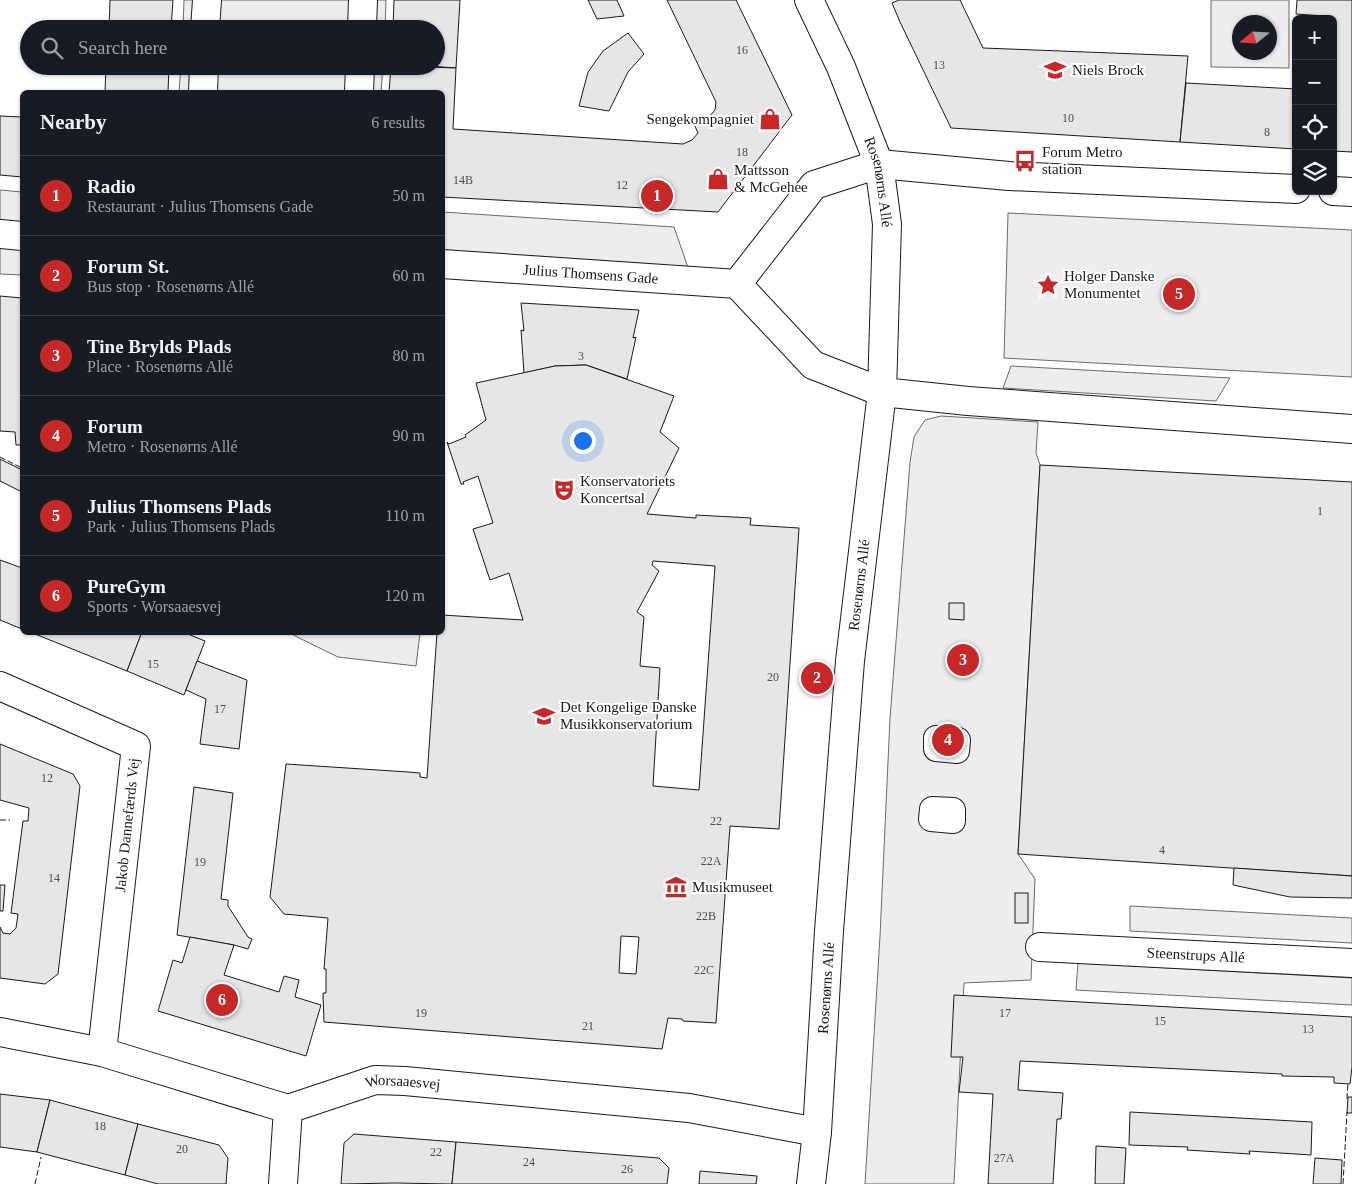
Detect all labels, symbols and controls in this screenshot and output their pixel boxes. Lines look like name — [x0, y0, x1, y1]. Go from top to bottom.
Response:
north arrow — [1232, 15, 1277, 60]
map controls — [1292, 15, 1337, 195]
button: + — [1292, 15, 1337, 60]
search box — [20, 20, 445, 75]
icon: search — [38, 34, 66, 62]
text: Search here — [78, 37, 167, 58]
house number: 16 — [736, 43, 748, 57]
school or university icon: Niels Brock — [1042, 57, 1068, 83]
house number: 13 — [933, 58, 945, 72]
button: − — [1292, 60, 1337, 105]
place label: Niels Brock — [1072, 62, 1145, 78]
button: locate — [1292, 105, 1337, 150]
shop icon: Sengekompagniet — [757, 106, 783, 132]
text: Nearby — [40, 110, 107, 134]
place label: Sengekompagniet — [647, 111, 755, 127]
house number: 10 — [1062, 111, 1074, 125]
text: 6 results — [371, 114, 425, 131]
house number: 8 — [1264, 125, 1270, 139]
street label: Rosenørns Allé — [861, 135, 895, 228]
place label: Forum Metro station — [1042, 144, 1122, 177]
house number: 18 — [736, 145, 748, 159]
bus stop icon: Forum Metro station — [1012, 148, 1038, 174]
button: layers — [1292, 150, 1337, 195]
place label: Mattsson & McGehee — [734, 162, 808, 195]
shop icon: Mattsson & McGehee — [705, 166, 731, 192]
house number: 14B — [453, 173, 473, 187]
text: Radio — [87, 176, 136, 197]
pin: 1 — [641, 177, 673, 215]
house number: 12 — [616, 178, 628, 192]
text: 1 — [52, 187, 60, 204]
text: 50 m — [393, 187, 425, 204]
text: Restaurant · Julius Thomsens Gade — [87, 198, 313, 215]
text: Forum St. — [87, 256, 169, 277]
street label: Julius Thomsens Gade — [522, 262, 659, 287]
text: 2 — [52, 267, 60, 284]
text: 60 m — [393, 267, 425, 284]
place label: Holger Danske Monumentet — [1064, 268, 1155, 301]
place icon: Holger Danske Monumentet — [1035, 272, 1061, 298]
pin: 5 — [1163, 275, 1195, 313]
text: Bus stop · Rosenørns Allé — [87, 278, 254, 295]
text: Tine Brylds Plads — [87, 336, 231, 357]
text: 3 — [52, 347, 60, 364]
text: 80 m — [393, 347, 425, 364]
house number: 3 — [578, 349, 584, 363]
text: Place · Rosenørns Allé — [87, 358, 233, 375]
text: Forum — [87, 416, 143, 437]
text: 4 — [52, 427, 60, 444]
text: 90 m — [393, 427, 425, 444]
your location — [570, 428, 596, 454]
text: Metro · Rosenørns Allé — [87, 438, 238, 455]
place label: Konservatoriets Koncertsal — [580, 473, 675, 506]
theatre icon: Konservatoriets Koncertsal — [551, 477, 577, 503]
text: Julius Thomsens Plads — [87, 496, 271, 517]
house number: 1 — [1317, 504, 1323, 518]
text: 5 — [52, 507, 60, 524]
text: 110 m — [385, 507, 425, 524]
text: Park · Julius Thomsens Plads — [87, 518, 275, 535]
street label: Rosenørns Allé — [845, 538, 873, 632]
text: PureGym — [87, 576, 166, 597]
text: 6 — [52, 587, 60, 604]
text: 120 m — [385, 587, 425, 604]
text: Sports · Worsaaesvej — [87, 598, 221, 615]
pin: 3 — [947, 641, 979, 679]
house number: 15 — [147, 657, 159, 671]
pin: 2 — [801, 659, 833, 697]
house number: 20 — [767, 670, 779, 684]
place label: Det Kongelige Danske Musikkonservatorium — [560, 699, 697, 732]
house number: 17 — [214, 702, 226, 716]
school or university icon: Det Kongelige Danske Musikkonservatorium — [531, 703, 557, 729]
pin: 4 — [932, 721, 964, 759]
street label: Jakob Dannefærds Vej — [112, 757, 142, 893]
house number: 12 — [41, 771, 53, 785]
house number: 22 — [710, 814, 722, 828]
house number: 4 — [1159, 843, 1165, 857]
house number: 22A — [701, 854, 722, 868]
house number: 19 — [194, 855, 206, 869]
house number: 14 — [48, 871, 60, 885]
museum icon: Musikmuseet — [663, 874, 689, 900]
place label: Musikmuseet — [692, 879, 774, 895]
house number: 22B — [696, 909, 716, 923]
street label: Rosenørns Allé — [815, 941, 837, 1034]
street label: Steenstrups Allé — [1146, 944, 1245, 966]
house number: 22C — [694, 963, 714, 977]
pin: 6 — [206, 981, 238, 1019]
house number: 19 — [415, 1006, 427, 1020]
house number: 17 — [999, 1006, 1011, 1020]
house number: 15 — [1154, 1014, 1166, 1028]
house number: 21 — [582, 1019, 594, 1033]
house number: 13 — [1302, 1022, 1314, 1036]
street label: Worsaaesvej — [363, 1071, 441, 1092]
house number: 18 — [94, 1119, 106, 1133]
house number: 20 — [176, 1142, 188, 1156]
house number: 22 — [430, 1145, 442, 1159]
house number: 27A — [994, 1151, 1015, 1165]
house number: 24 — [523, 1155, 535, 1169]
house number: 26 — [621, 1162, 633, 1176]

